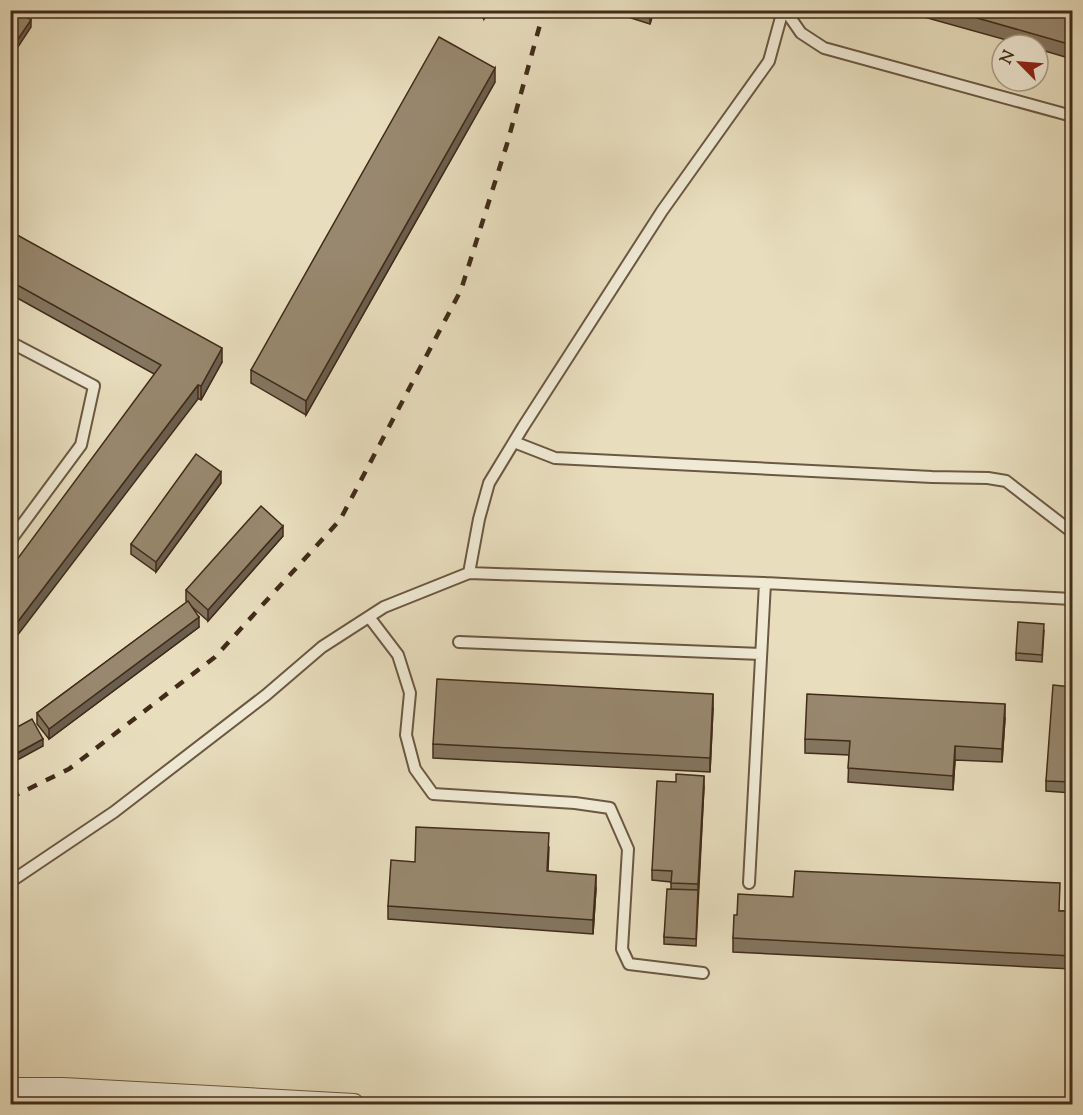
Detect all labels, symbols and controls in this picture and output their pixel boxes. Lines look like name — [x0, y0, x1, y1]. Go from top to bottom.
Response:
north arrow — [990, 33, 1050, 93]
text: N — [996, 47, 1022, 68]

